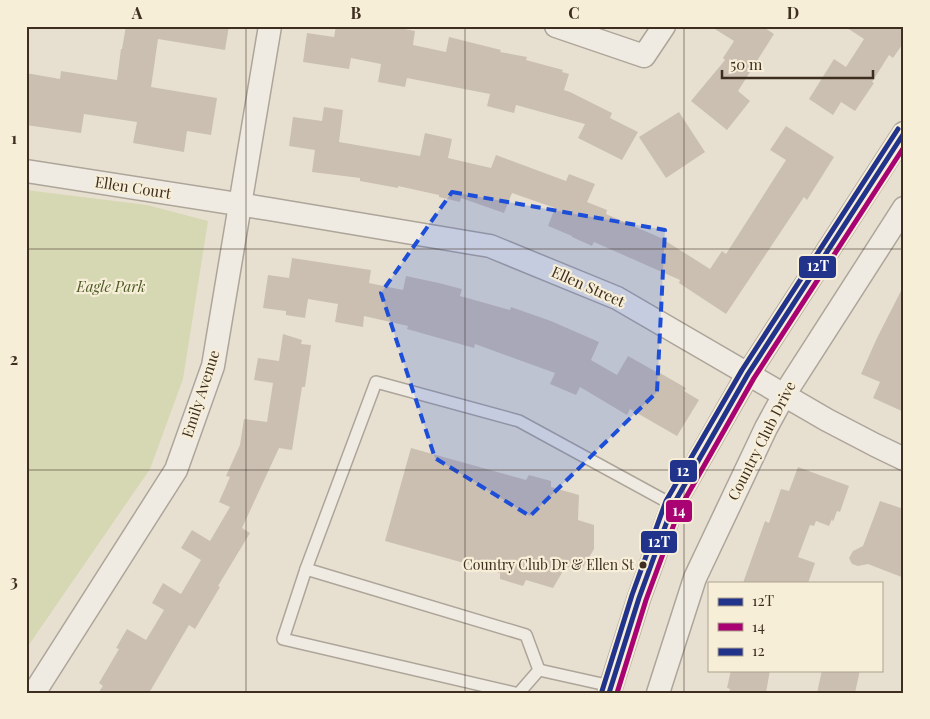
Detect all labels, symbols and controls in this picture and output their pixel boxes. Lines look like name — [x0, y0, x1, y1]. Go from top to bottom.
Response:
text: A — [131, 2, 143, 23]
text: B — [351, 2, 362, 23]
text: C — [568, 2, 580, 23]
text: D — [787, 2, 799, 23]
scale bar — [722, 48, 874, 80]
text: 50 m — [730, 54, 763, 74]
text: 1 — [11, 127, 17, 148]
street label: Ellen Court — [94, 171, 173, 203]
line badge: 12T — [798, 255, 837, 279]
text: 12T — [807, 256, 829, 275]
street label: Ellen Street — [549, 261, 629, 311]
park label: Eagle Park — [76, 276, 146, 296]
street label: Emily Avenue — [176, 347, 224, 440]
text: 2 — [10, 348, 18, 369]
street label: Country Club Drive — [722, 378, 800, 504]
line badge: 12 — [669, 459, 698, 483]
text: 12 — [677, 461, 689, 480]
line badge: 14 — [665, 499, 693, 523]
text: 14 — [673, 501, 685, 520]
line badge: 12T — [640, 530, 678, 554]
text: 12T — [648, 532, 670, 551]
place label: Country Club Dr & Ellen St — [463, 555, 635, 574]
marker: Country Club Dr & Ellen St — [638, 560, 648, 570]
text: 3 — [10, 570, 18, 591]
legend — [708, 582, 882, 672]
text: 12T — [752, 590, 774, 610]
text: 14 — [752, 616, 765, 636]
text: 12 — [752, 640, 765, 660]

